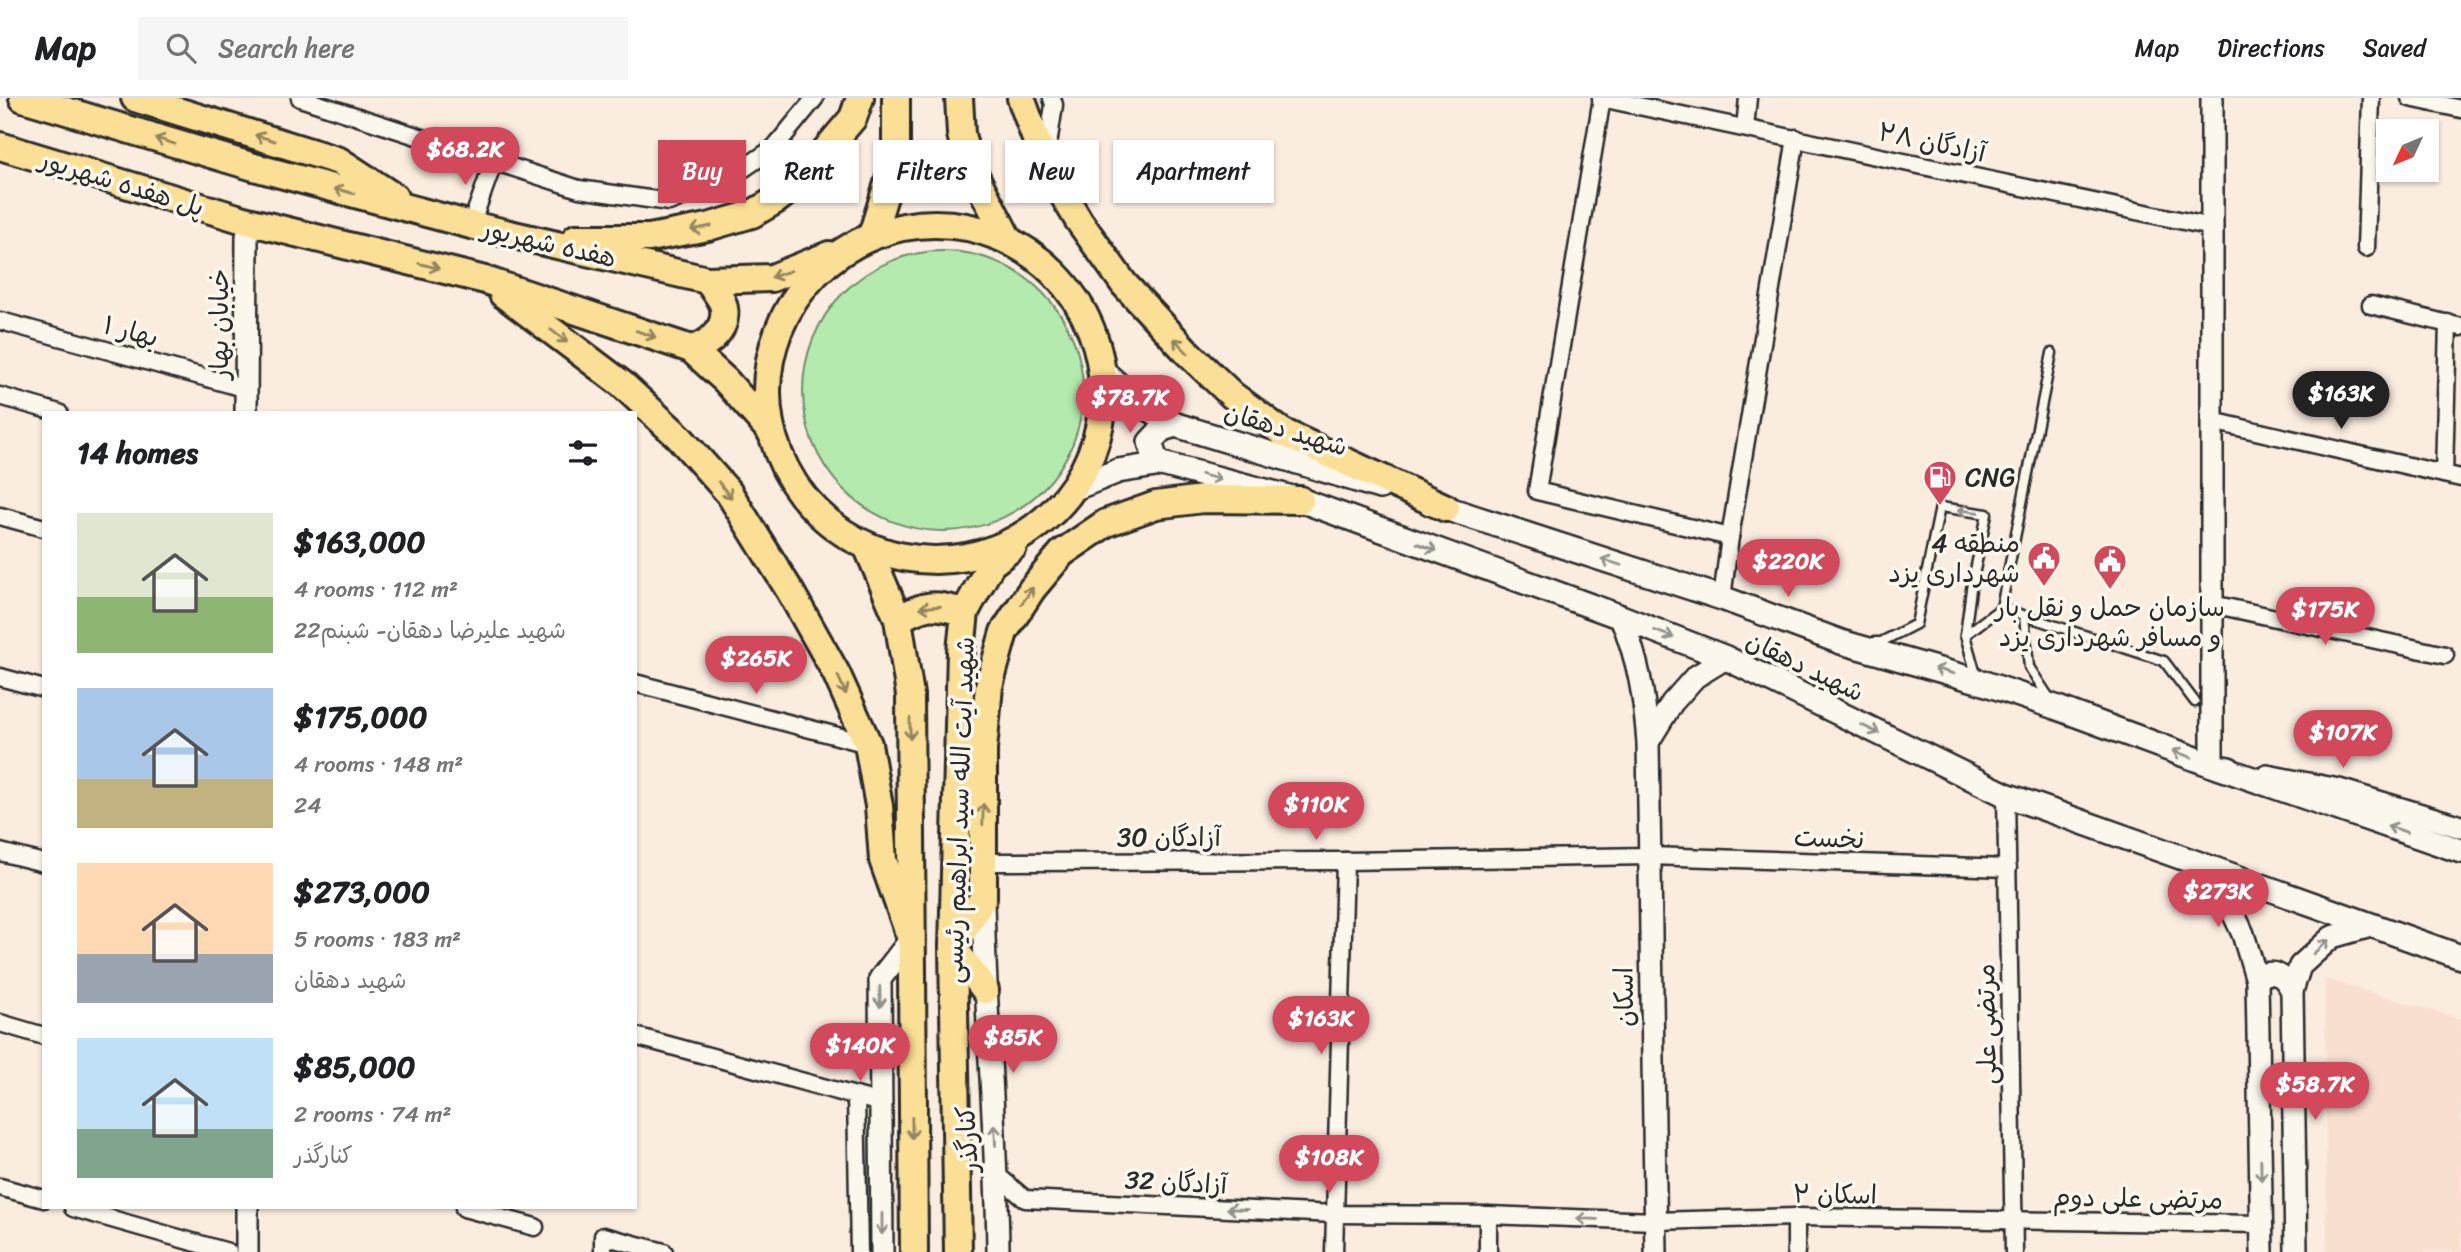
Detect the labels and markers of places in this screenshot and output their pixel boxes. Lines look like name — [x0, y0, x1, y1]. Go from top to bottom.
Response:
pin: $68.2K — [408, 127, 522, 187]
pin: $163K — [2292, 372, 2390, 431]
pin: $78.7K — [1073, 376, 1187, 435]
place label: CNG — [1965, 454, 2016, 500]
fuel station icon: CNG — [1921, 458, 1959, 507]
place label: منطقه 4 شهرداری یزد — [1888, 520, 2020, 596]
public building icon: منطقه 4 شهرداری یزد — [2025, 539, 2063, 588]
pin: $220K — [1739, 540, 1837, 599]
public building icon: سازمان حمل و نقل بار و مسافر شهرداری یزد — [2091, 542, 2129, 591]
place label: سازمان حمل و نقل بار و مسافر شهرداری یزد — [1993, 584, 2225, 660]
pin: $175K — [2276, 588, 2374, 647]
pin: $265K — [707, 636, 805, 696]
pin: $107K — [2294, 710, 2392, 770]
pin: $110K — [1267, 782, 1365, 842]
pin: $273K — [2169, 870, 2267, 929]
pin: $163K — [1272, 996, 1370, 1056]
pin: $85K — [972, 1016, 1054, 1075]
pin: $140K — [811, 1024, 909, 1083]
pin: $58.7K — [2258, 1062, 2372, 1122]
pin: $108K — [1280, 1136, 1378, 1195]

